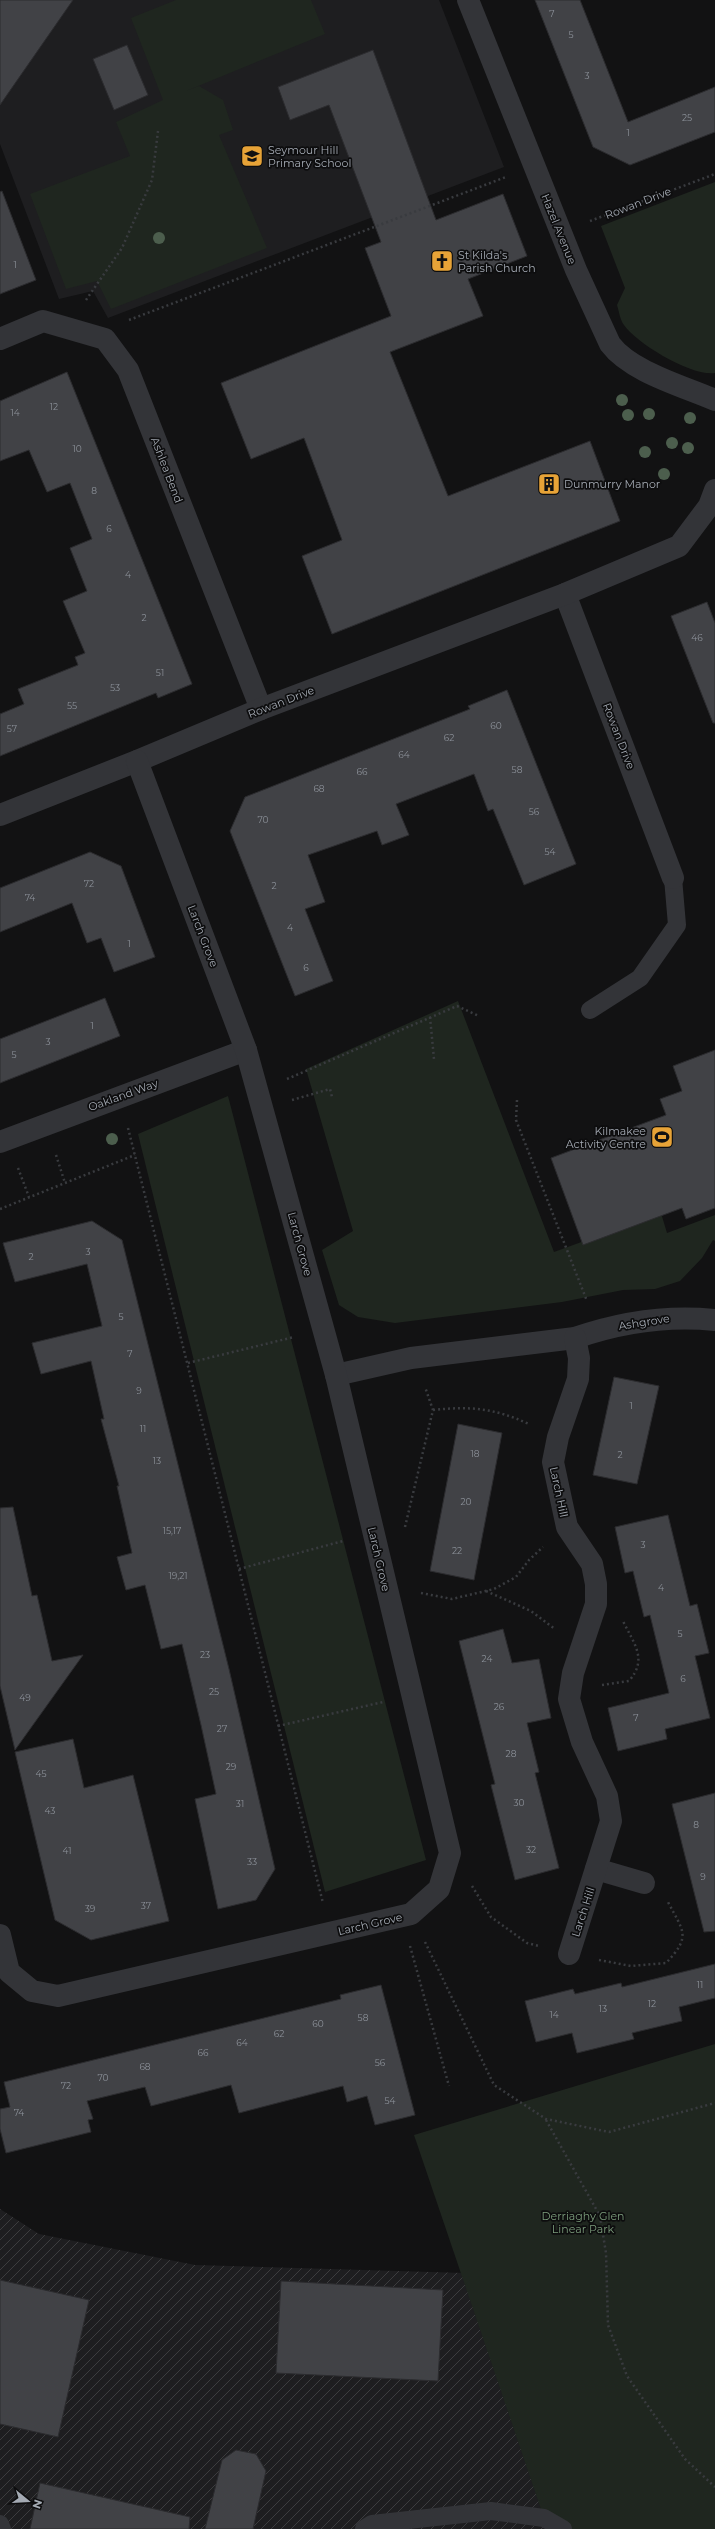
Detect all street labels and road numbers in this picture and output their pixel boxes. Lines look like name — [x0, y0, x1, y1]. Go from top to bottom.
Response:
street label: Rowan Drive — [603, 184, 673, 222]
street label: Hazel Avenue — [538, 192, 580, 267]
street label: Ashlea Bend — [148, 435, 186, 505]
street label: Rowan Drive — [246, 683, 316, 721]
street label: Rowan Drive — [600, 701, 638, 771]
street label: Larch Grove — [185, 903, 221, 969]
street label: Oakland Way — [86, 1076, 160, 1114]
street label: Larch Grove — [285, 1210, 315, 1278]
street label: Ashgrove — [617, 1311, 671, 1333]
street label: Larch Hill — [547, 1465, 571, 1519]
street label: Larch Grove — [365, 1525, 393, 1593]
street label: Larch Hill — [568, 1885, 598, 1939]
street label: Larch Grove — [336, 1910, 404, 1938]

